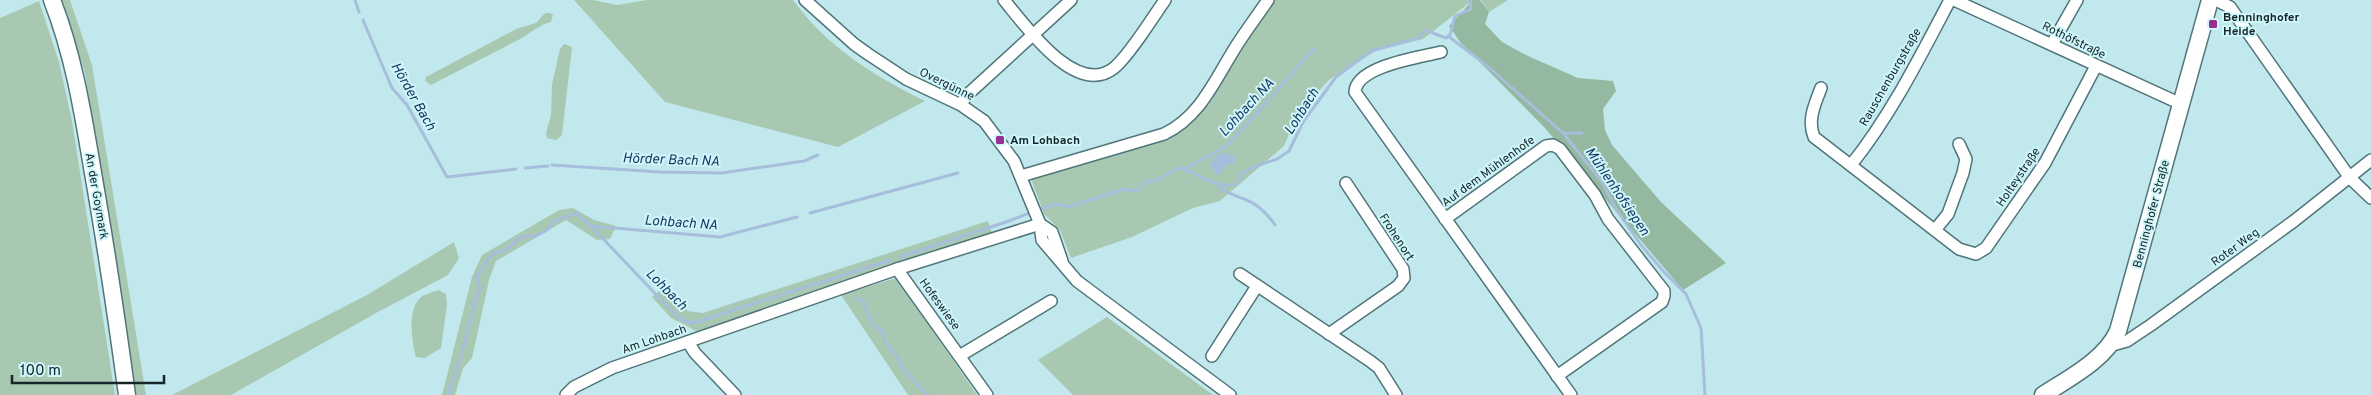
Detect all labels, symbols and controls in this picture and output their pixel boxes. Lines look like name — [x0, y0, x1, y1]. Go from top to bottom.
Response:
place label: Benninghofer Heide — [2223, 10, 2300, 40]
marker: Benninghofer Heide — [2207, 18, 2219, 30]
street label: Rothöfstraße — [2039, 19, 2108, 63]
street label: Rauschenburgstraße — [1856, 26, 1925, 129]
water label: Hörder Bach — [386, 60, 439, 134]
street label: Overgünne — [916, 65, 977, 105]
water label: Lohbach NA — [1216, 75, 1278, 141]
water label: Lohbach — [1281, 85, 1323, 138]
place label: Am Lohbach — [1010, 133, 1080, 149]
street label: Auf dem Mühlenhofe — [1439, 133, 1538, 211]
marker: Am Lohbach — [994, 134, 1006, 146]
water label: Mühlenhofsiepen — [1581, 144, 1653, 240]
street label: Holteystraße — [1993, 145, 2045, 210]
water label: Hörder Bach NA — [622, 150, 720, 171]
street label: An der Goymark — [81, 152, 111, 241]
street label: Benninghofer Straße — [2130, 158, 2174, 270]
street label: Frohenort — [1375, 211, 1417, 264]
water label: Lohbach NA — [644, 212, 718, 235]
street label: Roter Weg — [2208, 225, 2263, 271]
water label: Lohbach — [642, 266, 691, 315]
street label: Hofeswiese — [915, 275, 963, 334]
street label: Am Lohbach — [620, 321, 689, 358]
scale bar — [12, 352, 165, 384]
text: 100 m — [20, 362, 61, 381]

